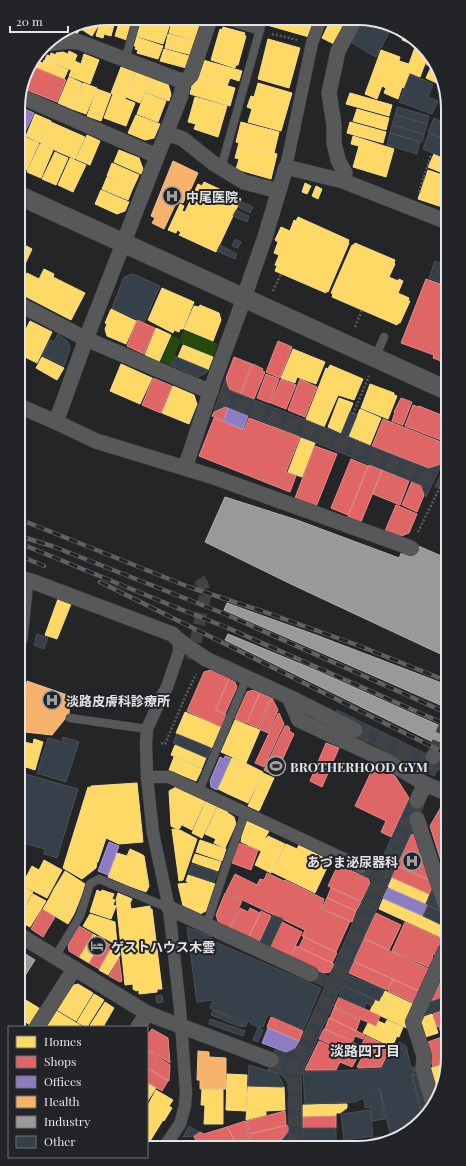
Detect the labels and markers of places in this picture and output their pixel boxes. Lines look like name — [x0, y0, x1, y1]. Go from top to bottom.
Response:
hospital icon: 中尾医院 — [161, 185, 183, 207]
place label: 中尾医院 — [186, 188, 238, 205]
hospital icon: 淡路皮膚科診療所 — [41, 689, 63, 711]
place label: 淡路皮膚科診療所 — [66, 692, 170, 709]
sports icon: BROTHERHOOD GYM — [265, 755, 287, 777]
place label: BROTHERHOOD GYM — [290, 758, 428, 775]
hospital icon: あづま泌尿器科 — [401, 850, 423, 872]
place label: あづま泌尿器科 — [307, 853, 398, 870]
hotel icon: ゲストハウス木雲 — [86, 935, 108, 957]
place label: ゲストハウス木雲 — [111, 938, 215, 955]

